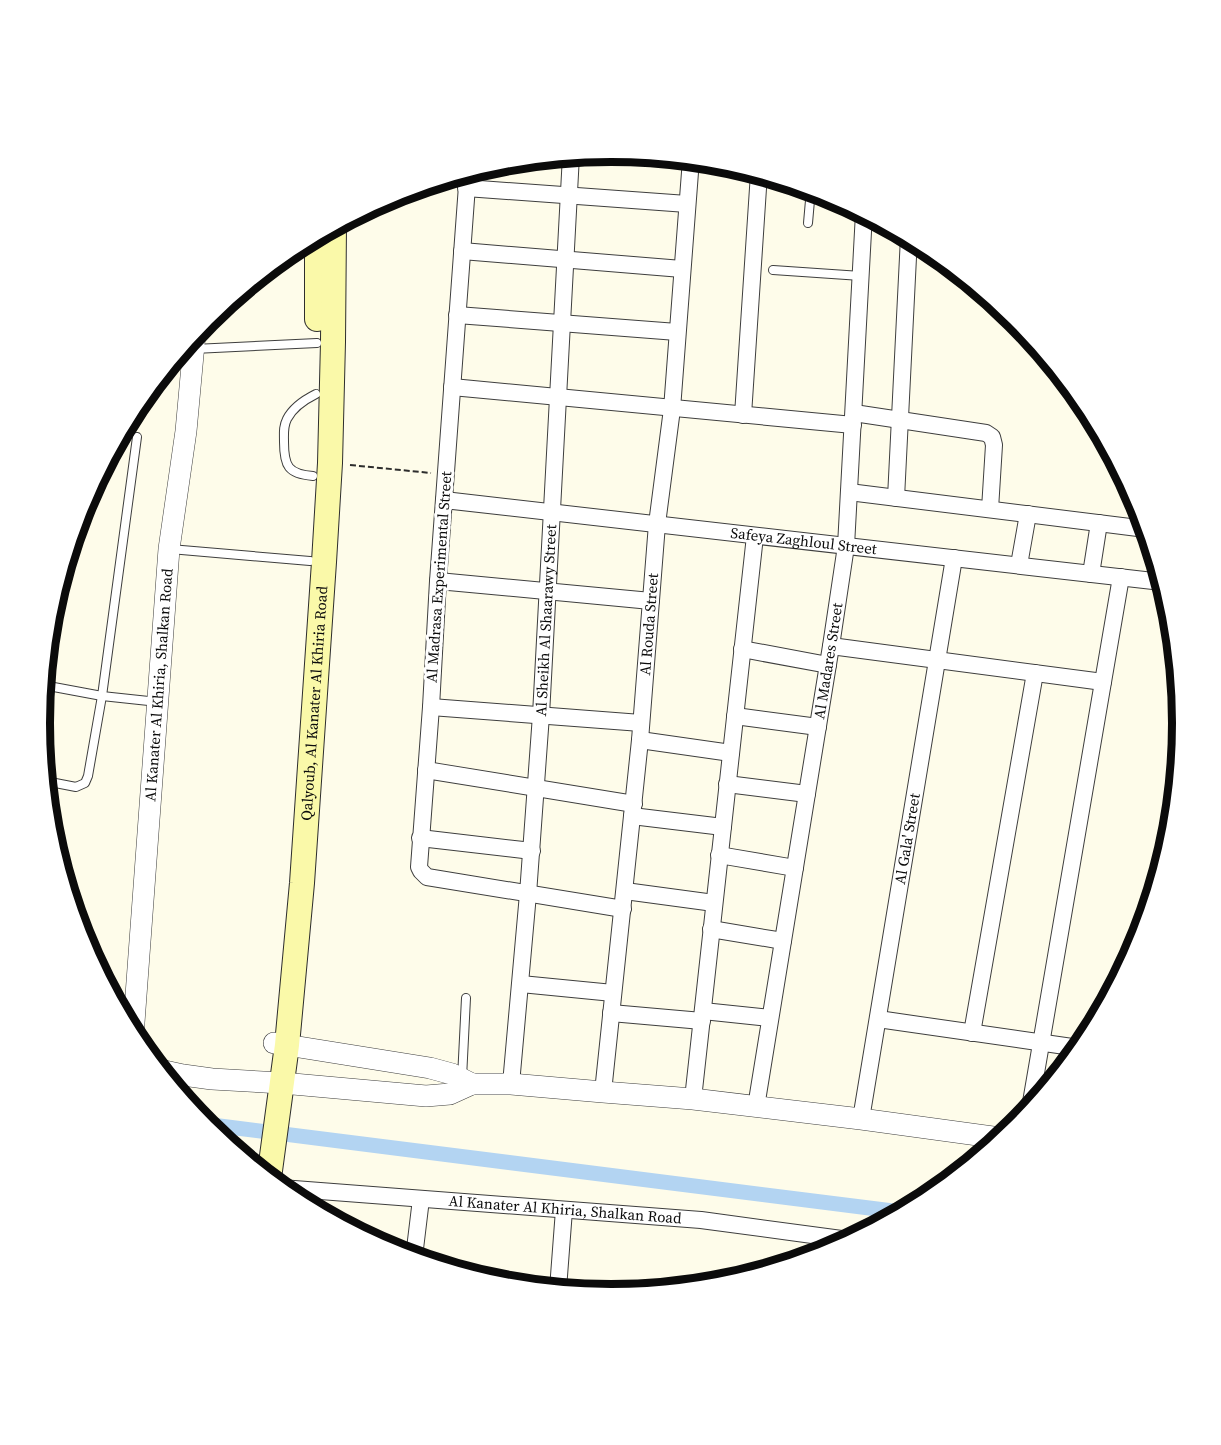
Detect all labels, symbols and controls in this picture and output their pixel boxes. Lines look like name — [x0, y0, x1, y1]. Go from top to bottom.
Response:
street label: Al Madrasa Experimental Street — [421, 470, 456, 683]
street label: Safeya Zaghloul Street — [729, 522, 878, 559]
street label: Al Sheikh Al Shaarawy Street — [530, 524, 561, 717]
street label: Al Kanater Al Khiria, Shalkan Road — [139, 567, 178, 802]
street label: Al Rouda Street — [634, 572, 663, 676]
street label: Qalyoub, Al Kanater Al Khiria Road — [295, 585, 332, 821]
street label: Al Madares Street — [808, 601, 847, 720]
street label: Al Gala' Street — [889, 792, 925, 886]
street label: Al Kanater Al Khiria, Shalkan Road — [448, 1190, 683, 1229]

